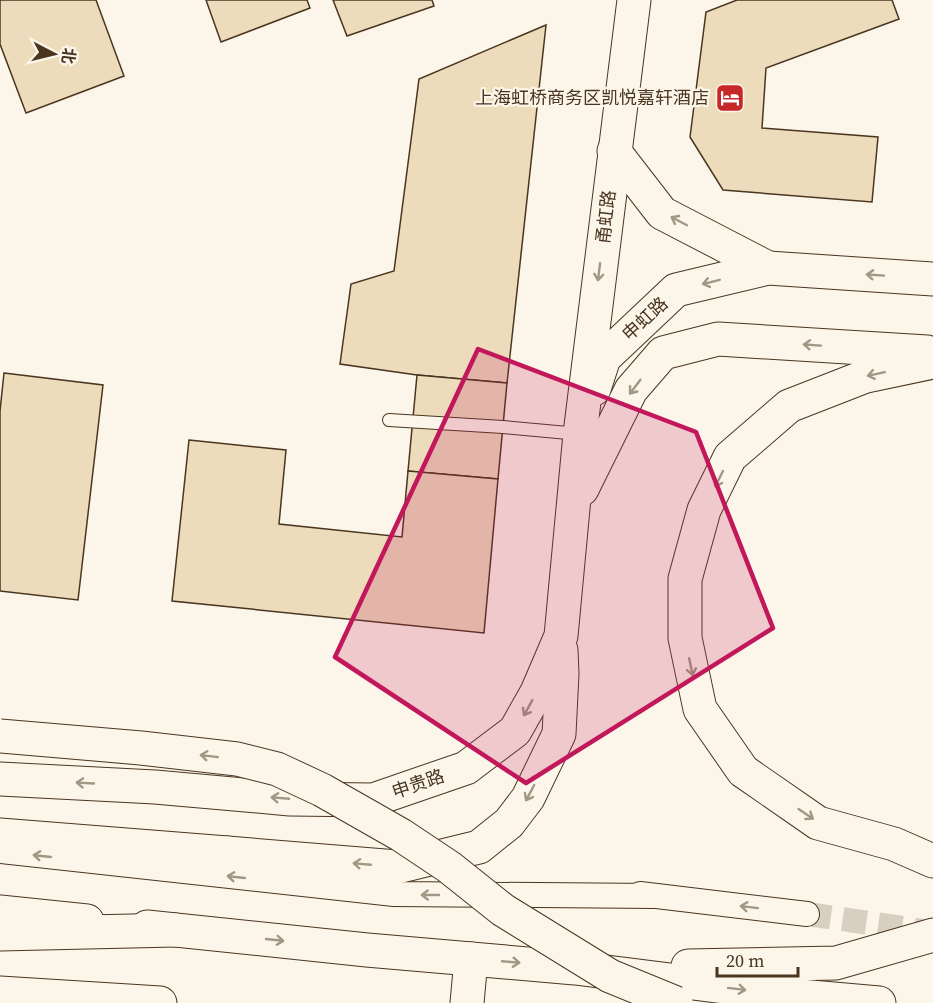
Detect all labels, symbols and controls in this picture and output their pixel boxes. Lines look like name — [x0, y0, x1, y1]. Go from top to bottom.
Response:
north arrow — [24, 24, 84, 84]
text: 北 — [57, 47, 81, 65]
hotel icon: 上海虹桥商务区凯悦嘉轩酒店 — [714, 82, 746, 114]
place label: 上海虹桥商务区凯悦嘉轩酒店 — [475, 85, 709, 110]
street label: 甬虹路 — [590, 189, 621, 245]
one-way arrow — [670, 215, 688, 226]
one-way arrow — [594, 261, 605, 281]
one-way arrow — [865, 269, 885, 280]
one-way arrow — [702, 276, 721, 288]
street label: 申虹路 — [616, 291, 673, 346]
one-way arrow — [802, 339, 822, 350]
one-way arrow — [867, 369, 886, 380]
one-way arrow — [628, 379, 641, 395]
one-way arrow — [713, 469, 724, 487]
one-way arrow — [686, 657, 697, 676]
one-way arrow — [521, 700, 533, 717]
one-way arrow — [199, 750, 219, 761]
street label: 申贵路 — [388, 763, 447, 804]
one-way arrow — [76, 778, 96, 789]
one-way arrow — [524, 784, 536, 801]
one-way arrow — [270, 792, 290, 803]
one-way arrow — [797, 808, 813, 820]
one-way arrow — [32, 850, 52, 861]
one-way arrow — [353, 858, 372, 869]
one-way arrow — [226, 871, 246, 882]
one-way arrow — [420, 889, 440, 900]
one-way arrow — [739, 901, 759, 912]
one-way arrow — [265, 935, 285, 946]
scale bar — [717, 940, 798, 978]
text: 20 m — [726, 948, 764, 973]
one-way arrow — [501, 957, 521, 968]
one-way arrow — [727, 983, 747, 994]

